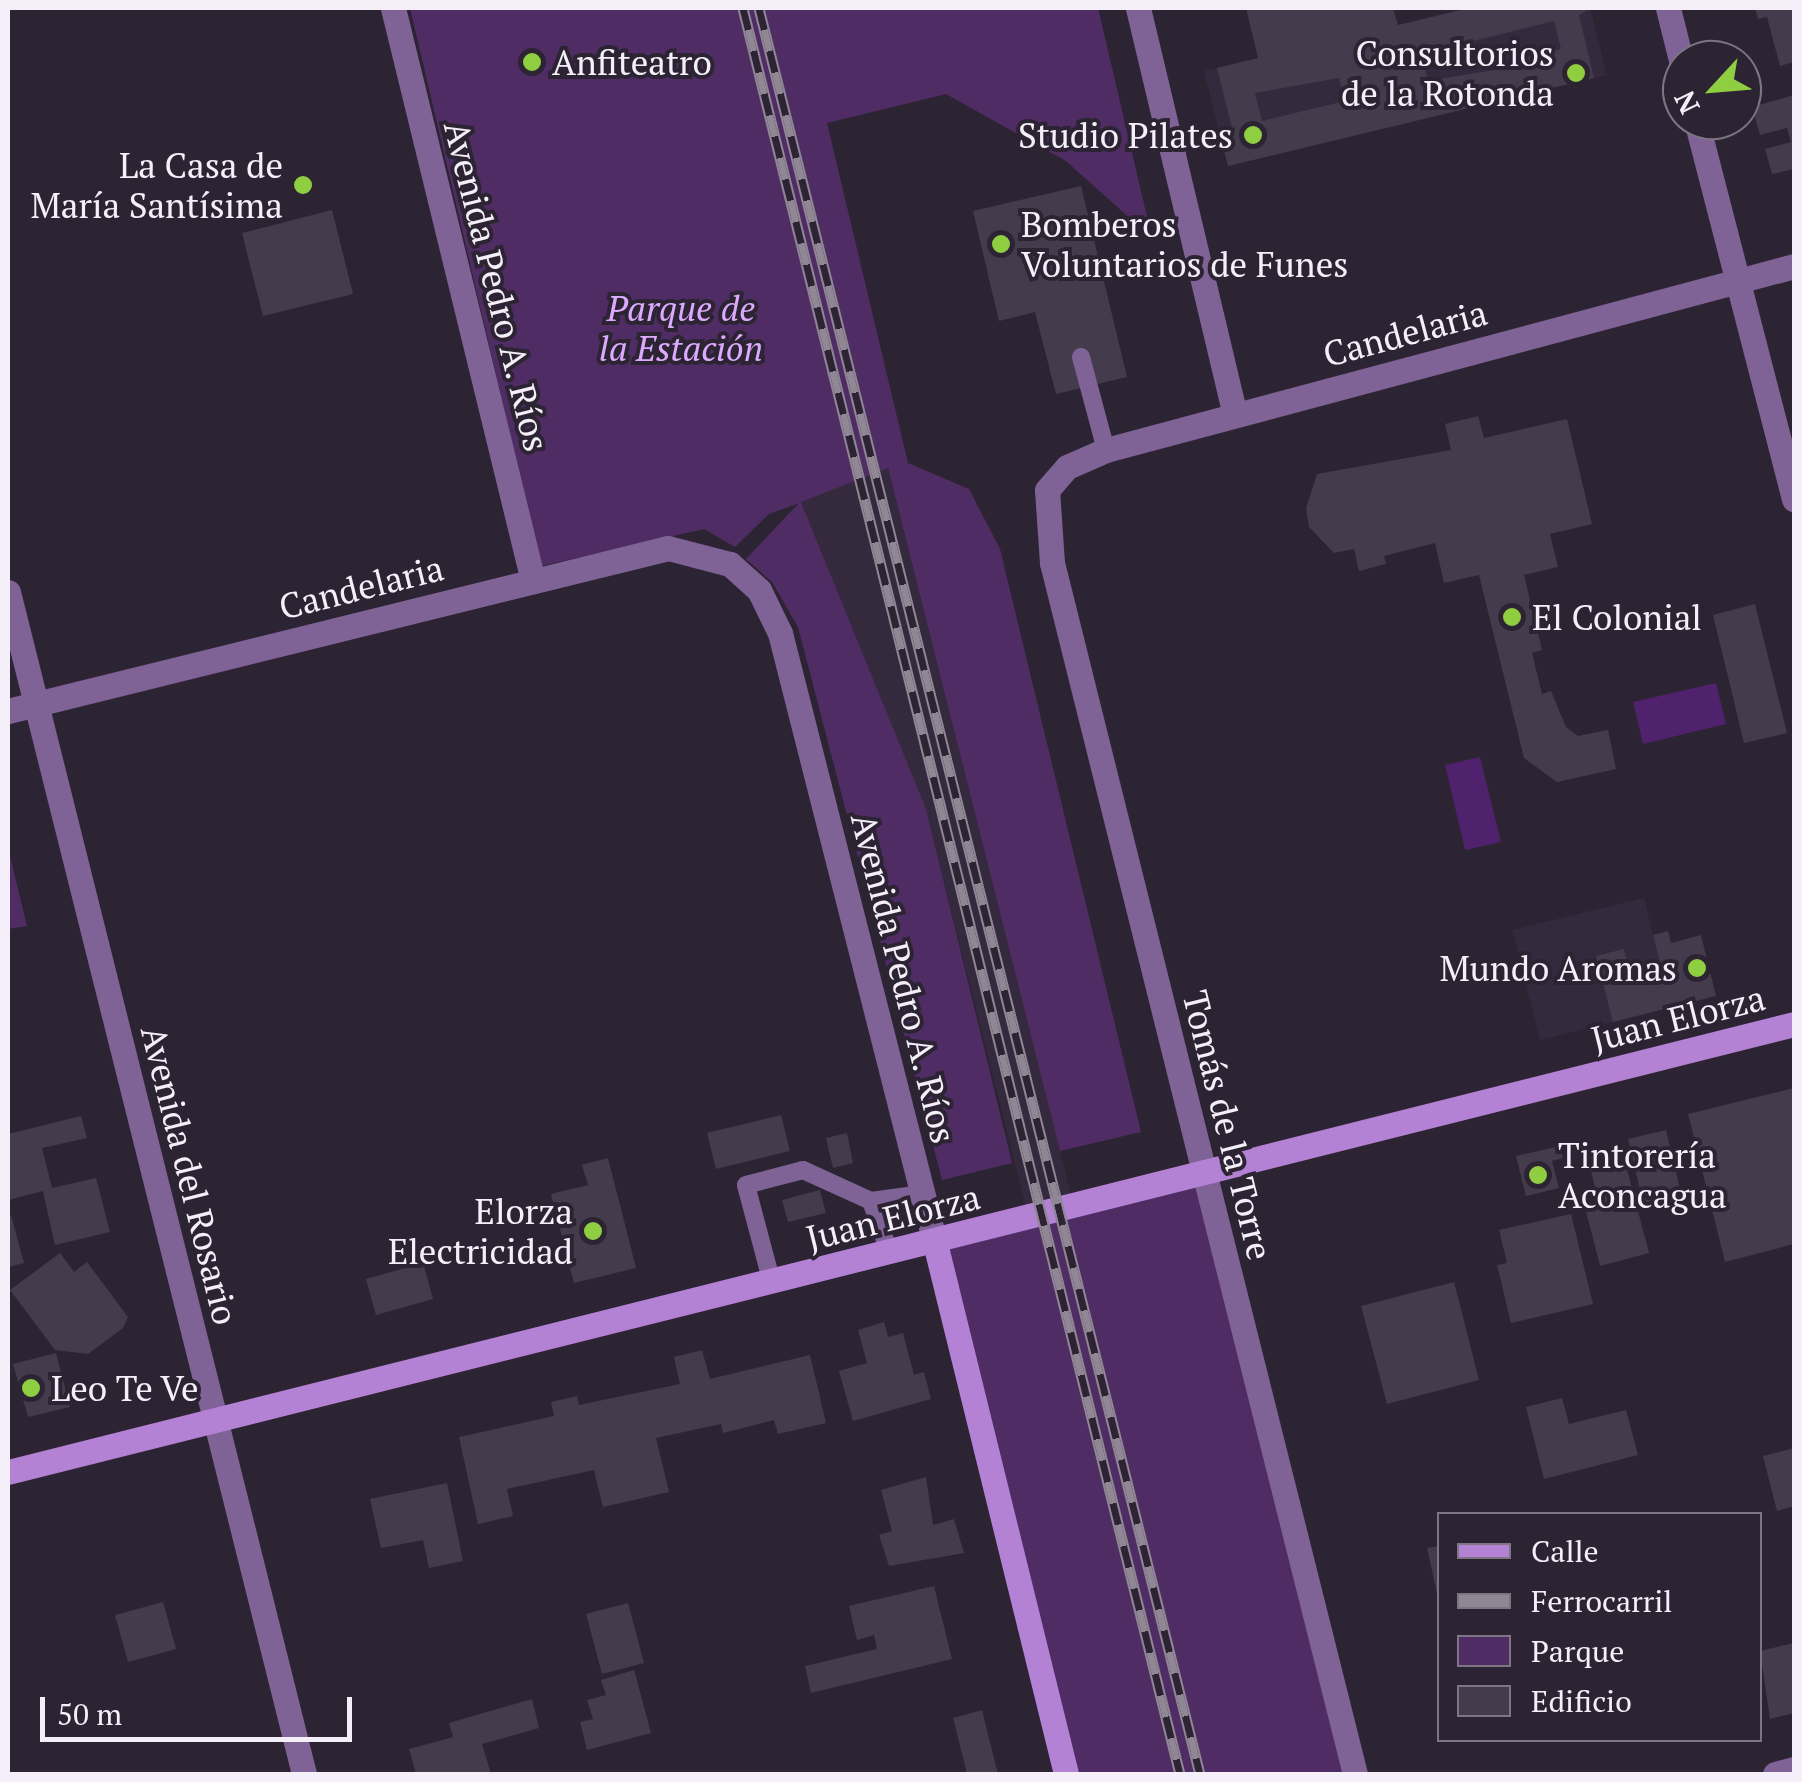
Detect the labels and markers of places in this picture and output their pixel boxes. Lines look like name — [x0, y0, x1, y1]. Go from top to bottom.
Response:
place label: Consultorios de la Rotonda — [1341, 32, 1554, 114]
place label: Anfiteatro — [552, 41, 712, 83]
marker: Anfiteatro — [521, 51, 543, 73]
marker: Consultorios de la Rotonda — [1563, 60, 1589, 86]
place label: Studio Pilates — [1018, 114, 1233, 156]
marker: Studio Pilates — [1242, 124, 1264, 146]
place label: La Casa de María Santísima — [31, 144, 283, 226]
marker: La Casa de María Santísima — [292, 174, 314, 196]
place label: Bomberos Voluntarios de Funes — [1021, 203, 1348, 285]
marker: Bomberos Voluntarios de Funes — [990, 233, 1012, 255]
place label: El Colonial — [1532, 596, 1702, 638]
marker: El Colonial — [1501, 606, 1523, 628]
place label: Mundo Aromas — [1439, 947, 1677, 989]
marker: Mundo Aromas — [1686, 957, 1708, 979]
place label: Tintorería Aconcagua — [1558, 1134, 1727, 1216]
marker: Tintorería Aconcagua — [1527, 1164, 1549, 1186]
place label: Elorza Electricidad — [388, 1190, 573, 1272]
marker: Elorza Electricidad — [582, 1220, 604, 1242]
place label: Leo Te Ve — [51, 1367, 200, 1409]
marker: Leo Te Ve — [20, 1377, 42, 1399]

